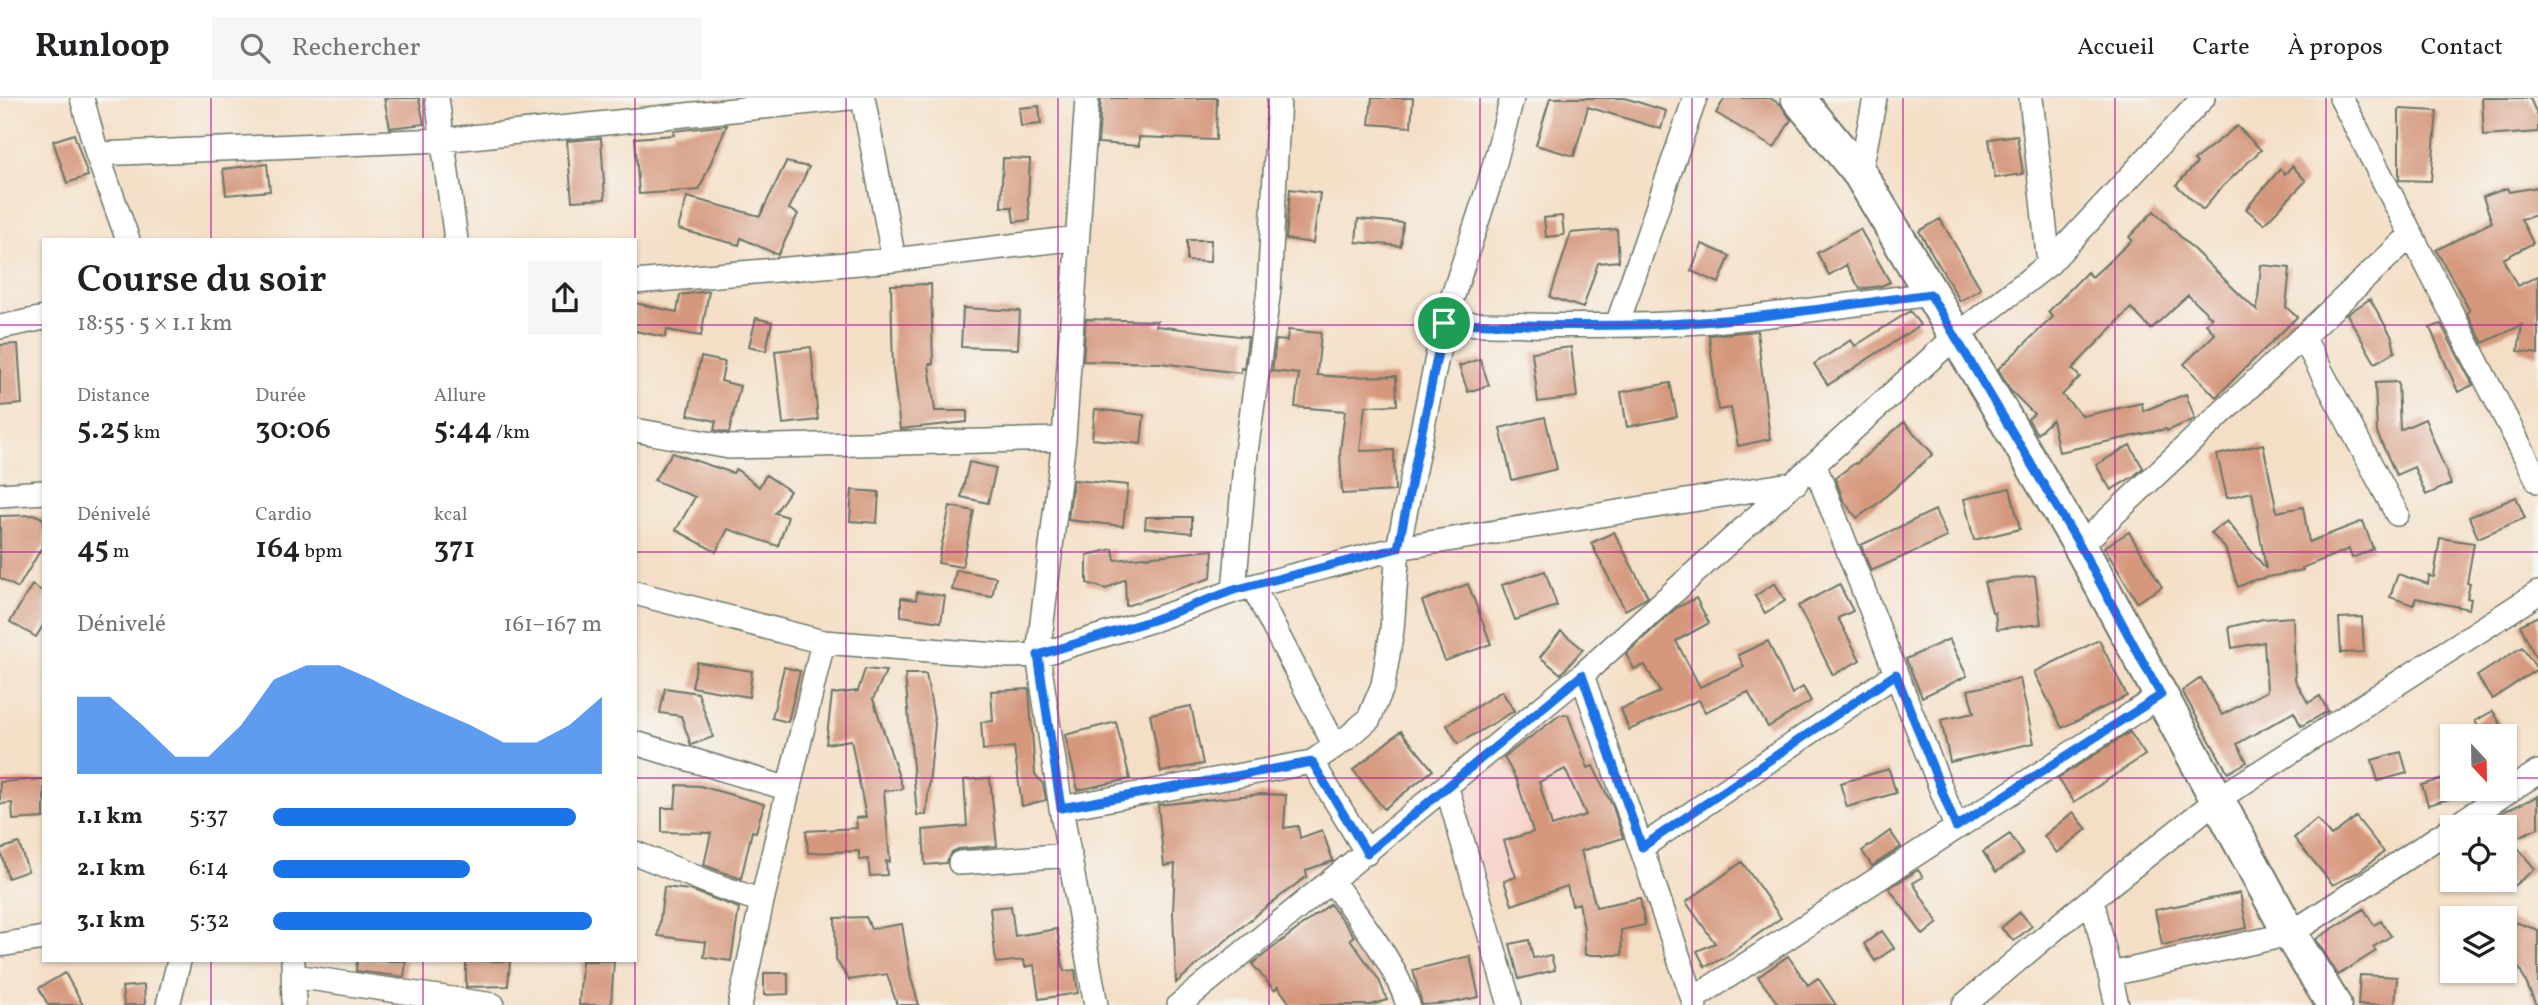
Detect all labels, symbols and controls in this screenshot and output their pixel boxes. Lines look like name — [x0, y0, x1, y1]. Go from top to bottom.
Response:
search box — [212, 17, 702, 80]
text: Runloop — [35, 25, 170, 71]
icon: search — [236, 29, 274, 67]
text: Rechercher — [292, 30, 420, 66]
text: Accueil — [2077, 31, 2154, 65]
text: Carte — [2192, 31, 2250, 65]
text: À propos — [2288, 31, 2383, 65]
text: Contact — [2421, 31, 2503, 65]
text: Course du soir — [77, 255, 327, 308]
button: share — [528, 261, 602, 335]
pin — [1414, 293, 1474, 353]
icon: arrive — [1425, 304, 1463, 342]
text: 18:55 · 5 × 1.1 km — [77, 308, 233, 340]
text: Distance — [77, 383, 150, 409]
text: Durée — [255, 383, 306, 409]
text: Allure — [434, 383, 486, 409]
text: 5.25 — [77, 409, 130, 451]
text: 30:06 — [255, 409, 331, 451]
text: 5:44 — [434, 409, 492, 451]
text: km — [130, 420, 161, 446]
text: /km — [492, 420, 530, 446]
text: Dénivelé — [77, 502, 150, 528]
text: Cardio — [255, 502, 312, 528]
text: kcal — [434, 502, 467, 528]
text: 45 — [77, 528, 109, 570]
text: 164 — [255, 528, 301, 570]
text: 371 — [434, 528, 475, 570]
text: m — [109, 539, 130, 565]
text: bpm — [301, 539, 343, 565]
text: Dénivelé — [77, 609, 166, 641]
text: 161–167 m — [504, 609, 602, 641]
north arrow — [2440, 724, 2516, 802]
map controls — [2440, 724, 2517, 983]
text: 1.1 km — [77, 801, 143, 833]
text: 5:37 — [189, 801, 228, 833]
button: locate — [2440, 815, 2517, 892]
text: 2.1 km — [77, 853, 146, 885]
text: 6:14 — [189, 853, 229, 885]
text: 3.1 km — [77, 905, 145, 937]
text: 5:32 — [189, 905, 230, 937]
button: layers — [2440, 906, 2517, 983]

